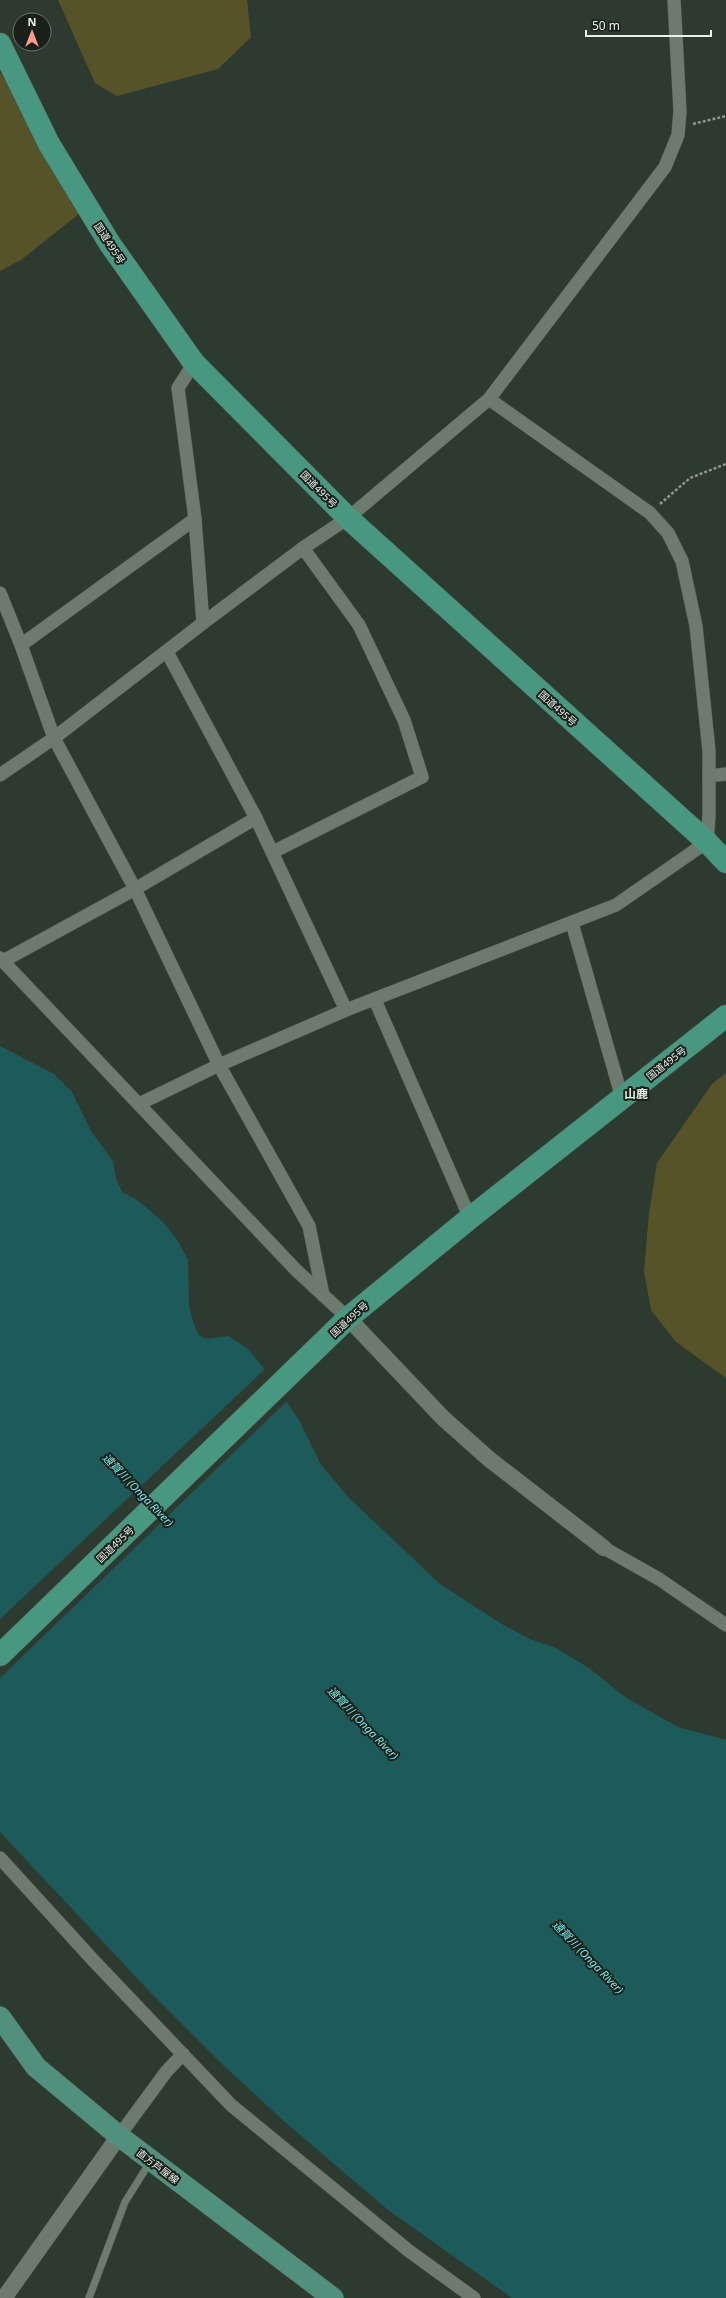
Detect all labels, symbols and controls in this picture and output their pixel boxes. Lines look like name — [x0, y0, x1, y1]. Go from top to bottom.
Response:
north arrow — [12, 12, 52, 52]
scale bar — [586, 12, 711, 38]
text: N — [28, 14, 36, 29]
text: 50 m — [592, 17, 620, 34]
street label: 国道495号 — [91, 219, 129, 267]
street label: 国道495号 — [297, 467, 341, 511]
street label: 国道495号 — [536, 687, 580, 729]
street label: 国道495号 — [643, 1043, 689, 1083]
district label: 山鹿 — [624, 1085, 648, 1102]
street label: 国道495号 — [327, 1298, 371, 1340]
water label: 遠賀川 (Onga River) — [100, 1450, 177, 1529]
street label: 国道495号 — [93, 1523, 137, 1565]
water label: 遠賀川 (Onga River) — [325, 1683, 402, 1762]
water label: 遠賀川 (Onga River) — [550, 1917, 627, 1996]
street label: 直方芦屋線 — [134, 2145, 182, 2187]

